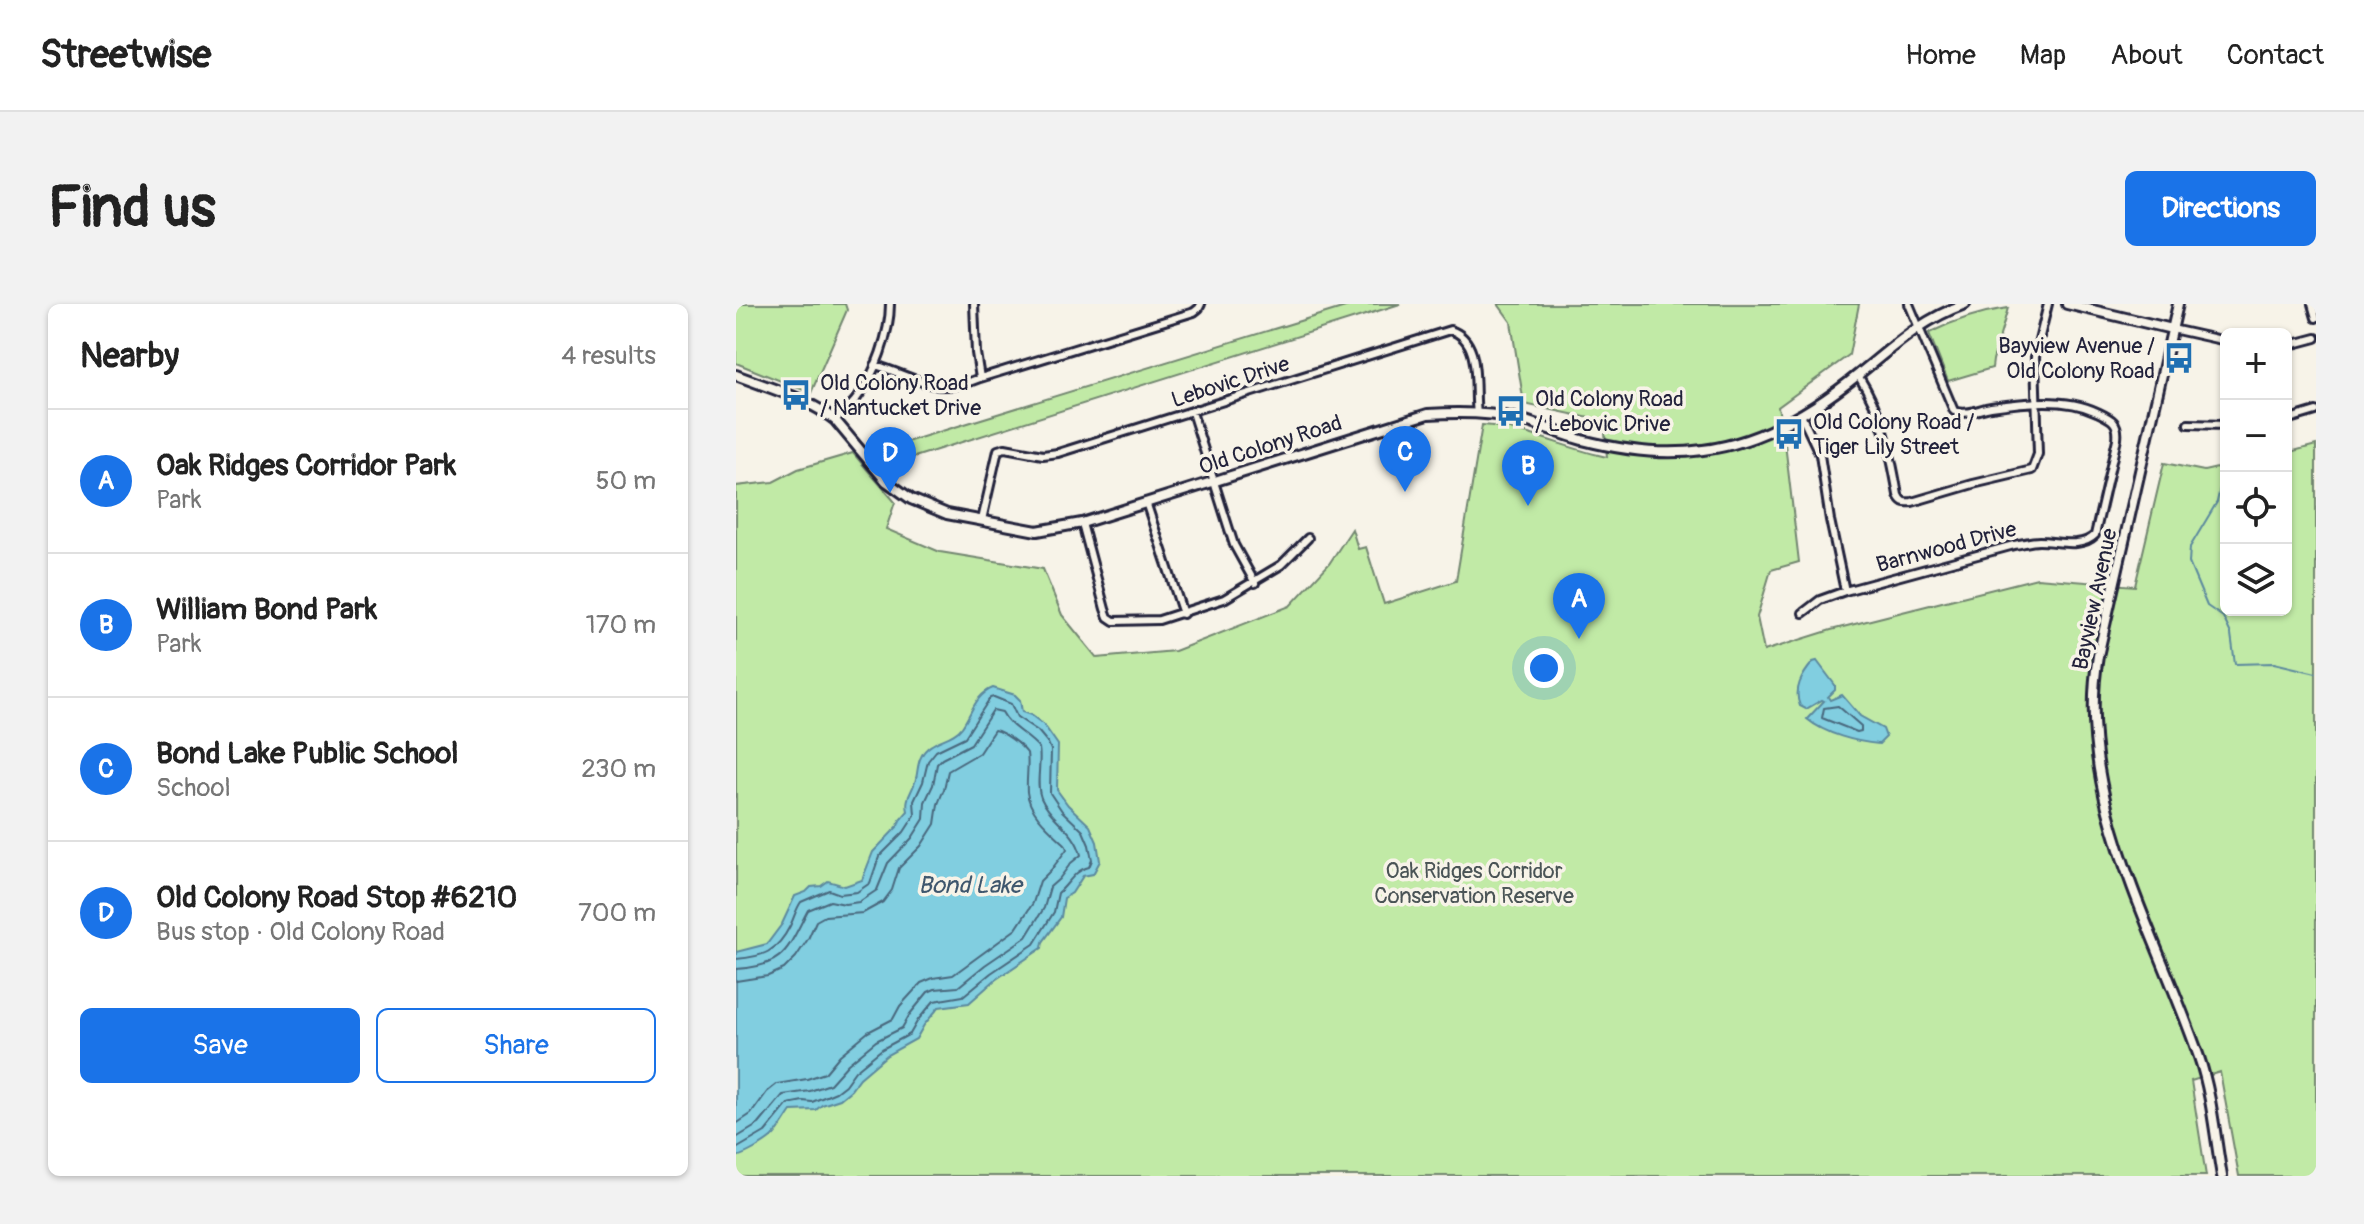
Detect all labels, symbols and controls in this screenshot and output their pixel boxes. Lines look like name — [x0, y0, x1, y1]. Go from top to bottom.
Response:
text: Streetwise — [40, 31, 211, 79]
text: Home — [1905, 38, 1976, 73]
text: Map — [2020, 38, 2066, 73]
text: About — [2110, 38, 2183, 73]
text: Contact — [2227, 38, 2324, 73]
button: Directions — [2125, 171, 2316, 246]
text: Find us — [48, 174, 216, 243]
map controls — [2220, 328, 2292, 616]
button: + — [2220, 328, 2292, 400]
place label: Bayview Avenue / Old Colony Road — [1998, 332, 2155, 385]
text: Nearby — [80, 335, 179, 378]
text: 4 results — [561, 340, 656, 372]
bus stop icon: Bayview Avenue / Old Colony Road — [2162, 341, 2196, 375]
street label: Lebovic Drive — [1168, 350, 1293, 414]
place label: Old Colony Road / Nantucket Drive — [820, 369, 981, 422]
bus stop icon: Old Colony Road / Nantucket Drive — [779, 378, 813, 412]
place label: Old Colony Road / Lebovic Drive — [1535, 385, 1684, 438]
bus stop icon: Old Colony Road / Lebovic Drive — [1494, 394, 1528, 428]
button: − — [2220, 400, 2292, 472]
place label: Old Colony Road / Tiger Lily Street — [1813, 408, 1974, 461]
street label: Old Colony Road — [1195, 409, 1345, 481]
bus stop icon: Old Colony Road / Tiger Lily Street — [1772, 417, 1806, 451]
pin: C — [1379, 426, 1431, 492]
pin: D — [864, 427, 916, 493]
pin: B — [1502, 440, 1554, 506]
text: Oak Ridges Corridor Park — [156, 447, 456, 484]
text: A — [98, 465, 114, 497]
text: 50 m — [595, 465, 656, 497]
button: locate — [2220, 472, 2292, 544]
text: Park — [156, 484, 202, 516]
street label: Barnwood Drive — [1873, 515, 2020, 579]
street label: Bayview Avenue — [2066, 526, 2124, 673]
button: layers — [2220, 544, 2292, 616]
pin: A — [1553, 573, 1605, 639]
text: William Bond Park — [156, 591, 377, 628]
text: B — [99, 609, 113, 641]
text: 170 m — [586, 609, 656, 641]
text: Park — [156, 628, 202, 660]
your location — [1524, 648, 1564, 688]
text: Bond Lake Public School — [156, 735, 458, 772]
text: C — [98, 753, 114, 785]
text: 230 m — [581, 753, 656, 785]
text: School — [156, 772, 231, 804]
park label: Oak Ridges Corridor Conservation Reserve — [1374, 857, 1574, 910]
water label: Bond Lake — [918, 871, 1024, 900]
text: Old Colony Road Stop #6210 — [156, 879, 517, 916]
text: D — [98, 897, 114, 929]
text: 700 m — [578, 897, 656, 929]
text: Bus stop · Old Colony Road — [156, 916, 445, 948]
button: Save — [80, 1008, 360, 1083]
button: Share — [376, 1008, 656, 1083]

